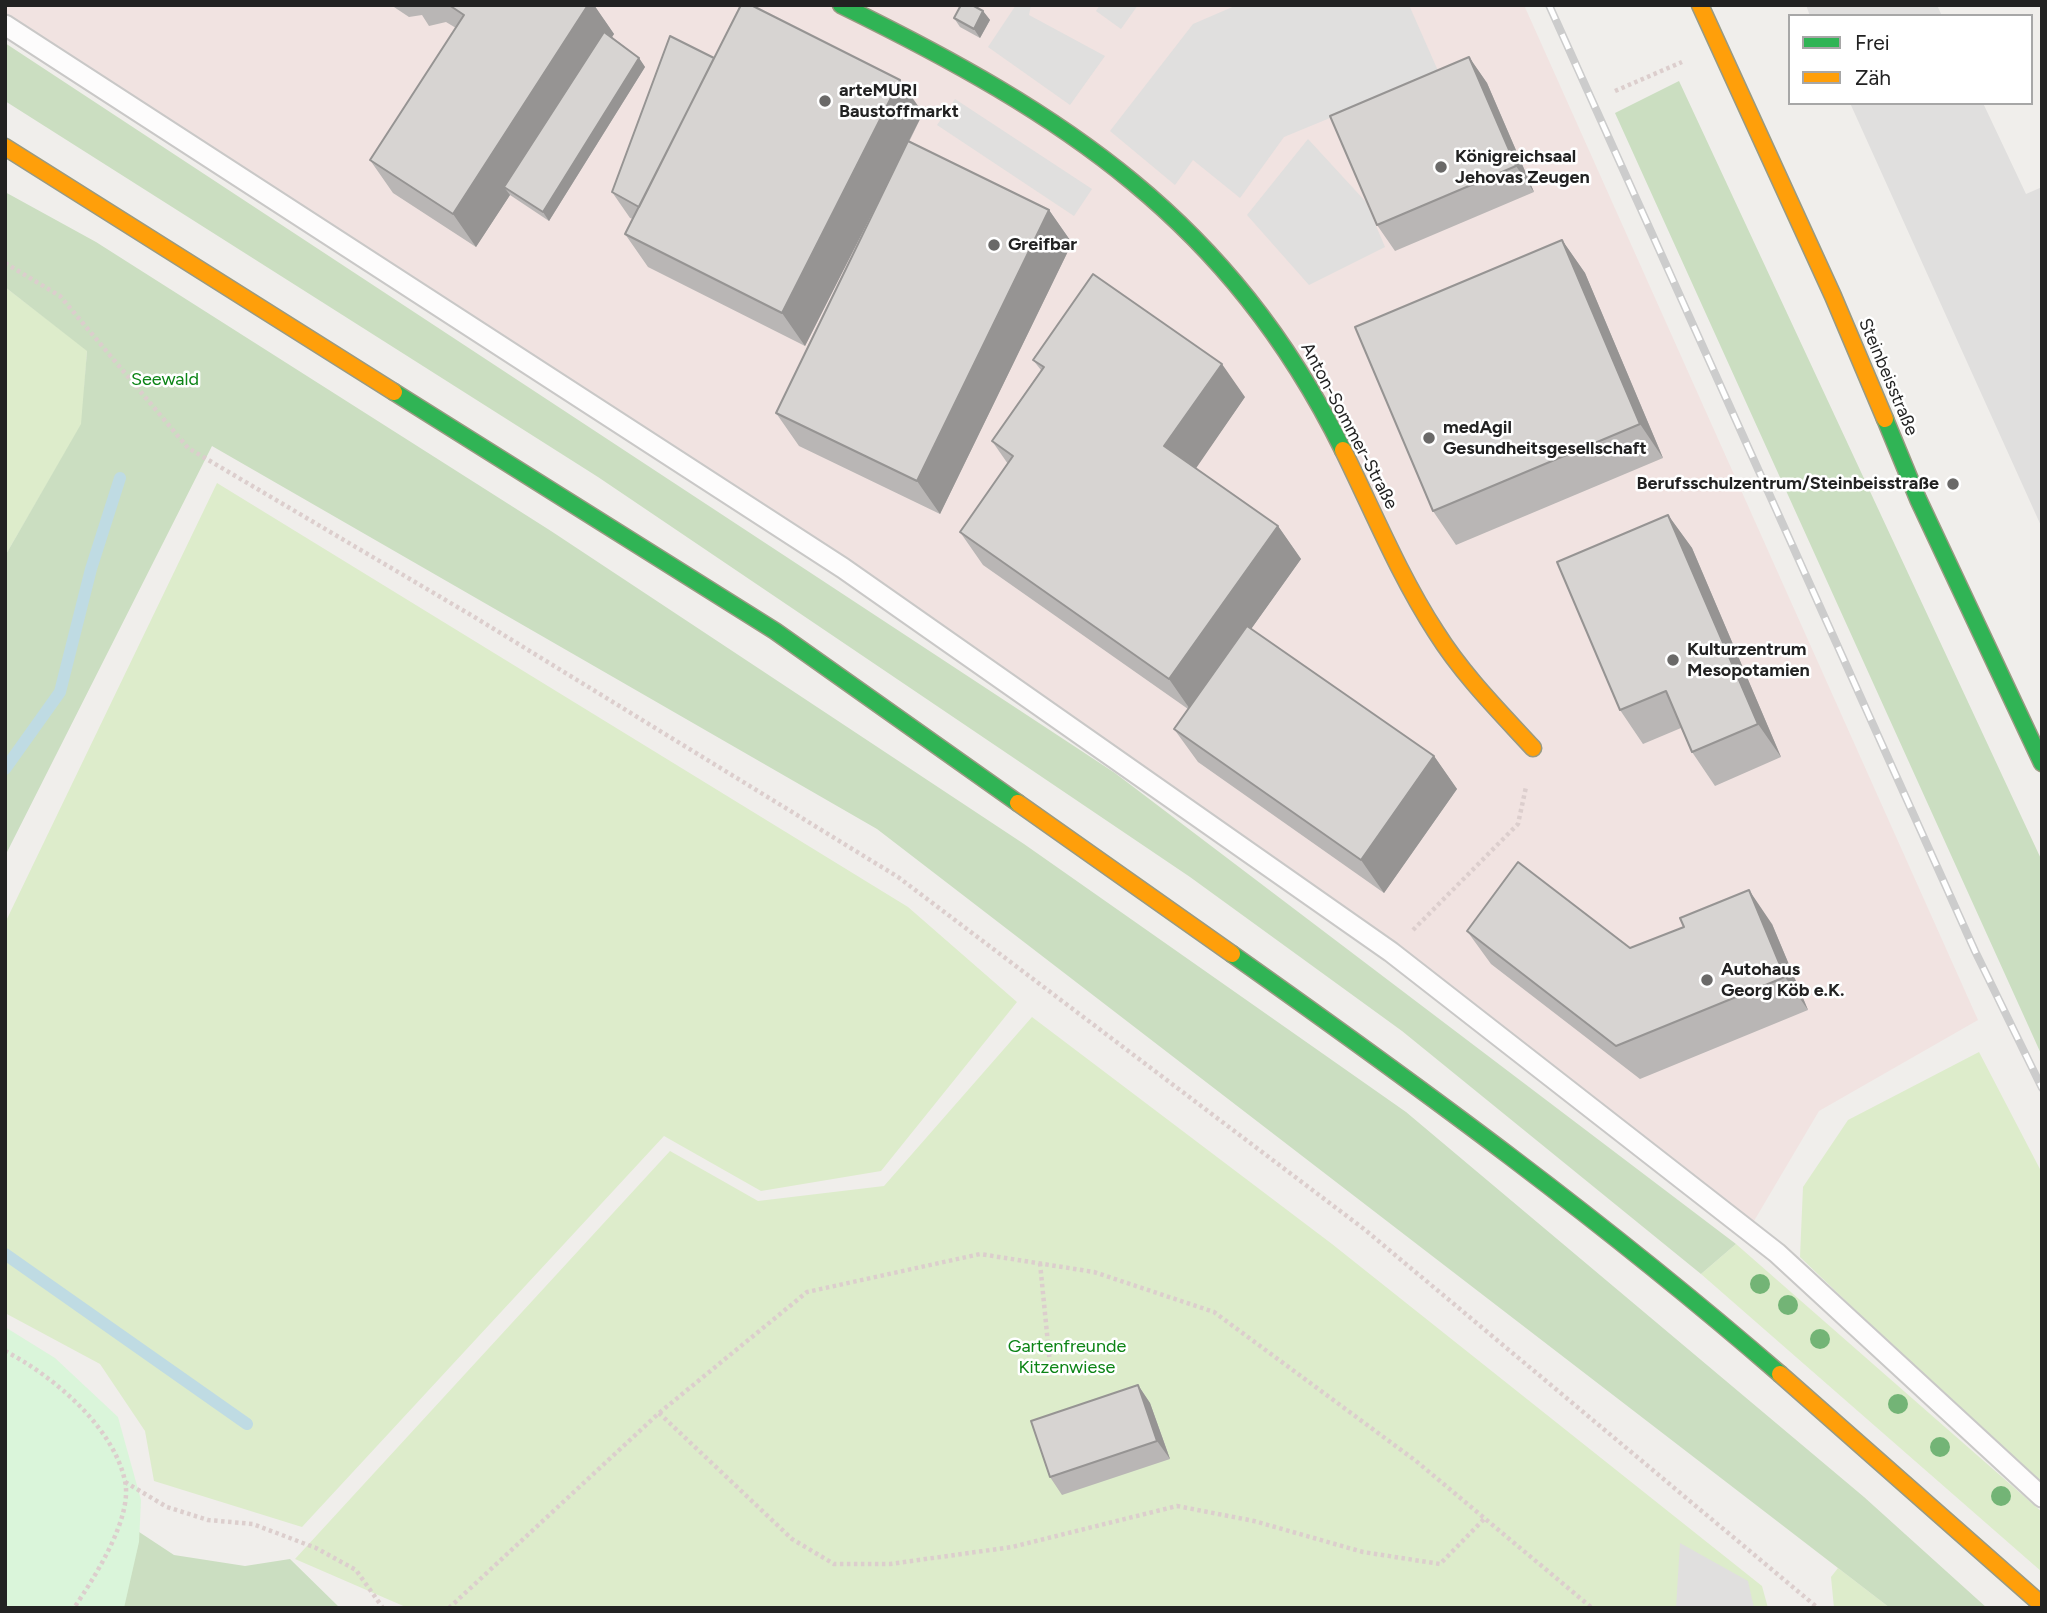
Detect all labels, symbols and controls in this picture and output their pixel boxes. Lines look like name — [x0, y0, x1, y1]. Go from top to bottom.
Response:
legend — [1788, 14, 2033, 105]
text: Frei — [1855, 30, 1890, 55]
text: Zäh — [1855, 65, 1891, 90]
place label: arteMURI Baustoffmarkt — [839, 80, 959, 122]
marker: arteMURI Baustoffmarkt — [817, 93, 833, 109]
place label: Königreichsaal Jehovas Zeugen — [1455, 146, 1590, 188]
marker: Königreichsaal Jehovas Zeugen — [1433, 159, 1449, 175]
place label: Greifbar — [1008, 234, 1077, 256]
marker: Greifbar — [986, 237, 1002, 253]
street label: Steinbeisstraße — [1854, 315, 1922, 439]
street label: Anton-Sommer-Straße — [1296, 339, 1402, 513]
park label: Seewald — [131, 369, 199, 391]
place label: medAgil Gesundheitsgesellschaft — [1443, 417, 1647, 460]
marker: medAgil Gesundheitsgesellschaft — [1421, 430, 1437, 446]
place label: Berufsschulzentrum/Steinbeisstraße — [1637, 473, 1939, 495]
marker: Berufsschulzentrum/Steinbeisstraße — [1945, 476, 1961, 492]
place label: Kulturzentrum Mesopotamien — [1687, 639, 1810, 682]
marker: Kulturzentrum Mesopotamien — [1665, 652, 1681, 668]
place label: Autohaus Georg Köb e.K. — [1721, 959, 1845, 1002]
marker: Autohaus Georg Köb e.K. — [1699, 972, 1715, 988]
park label: Gartenfreunde Kitzenwiese — [1008, 1336, 1126, 1378]

